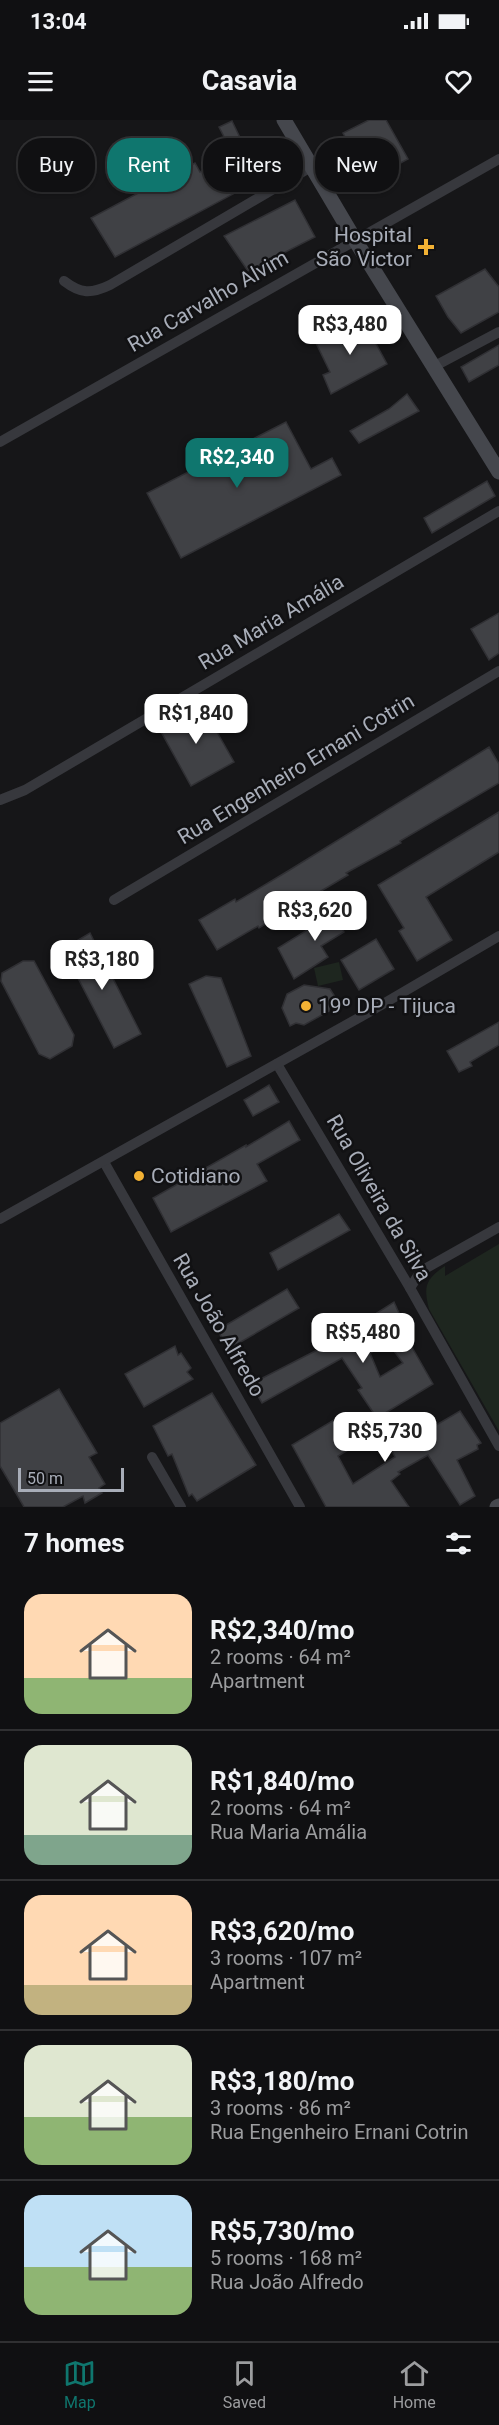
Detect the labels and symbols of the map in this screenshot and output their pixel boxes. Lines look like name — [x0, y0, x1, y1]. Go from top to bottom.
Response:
place label: Hospital São Victor — [316, 223, 412, 271]
marker: Hospital São Victor — [417, 238, 435, 256]
street label: Rua Carvalho Alvim — [123, 245, 293, 357]
pin: R$3,480 — [295, 305, 405, 356]
pin: R$2,340 — [182, 438, 292, 489]
street label: Rua Maria Amália — [194, 569, 348, 675]
street label: Rua Engenheiro Ernani Cotrin — [173, 689, 419, 849]
pin: R$1,840 — [141, 694, 251, 745]
pin: R$3,620 — [260, 891, 370, 942]
pin: R$3,180 — [47, 940, 157, 991]
place label: 19º DP - Tijuca — [318, 994, 456, 1018]
marker: 19º DP - Tijuca — [299, 999, 313, 1013]
street label: Rua Oliveira da Silva — [322, 1111, 436, 1285]
place label: Cotidiano — [151, 1164, 241, 1188]
marker: Cotidiano — [132, 1169, 146, 1183]
street label: Rua João Alfredo — [168, 1249, 270, 1401]
pin: R$5,480 — [308, 1313, 418, 1364]
pin: R$5,730 — [330, 1412, 440, 1463]
scale bar — [18, 1465, 124, 1492]

